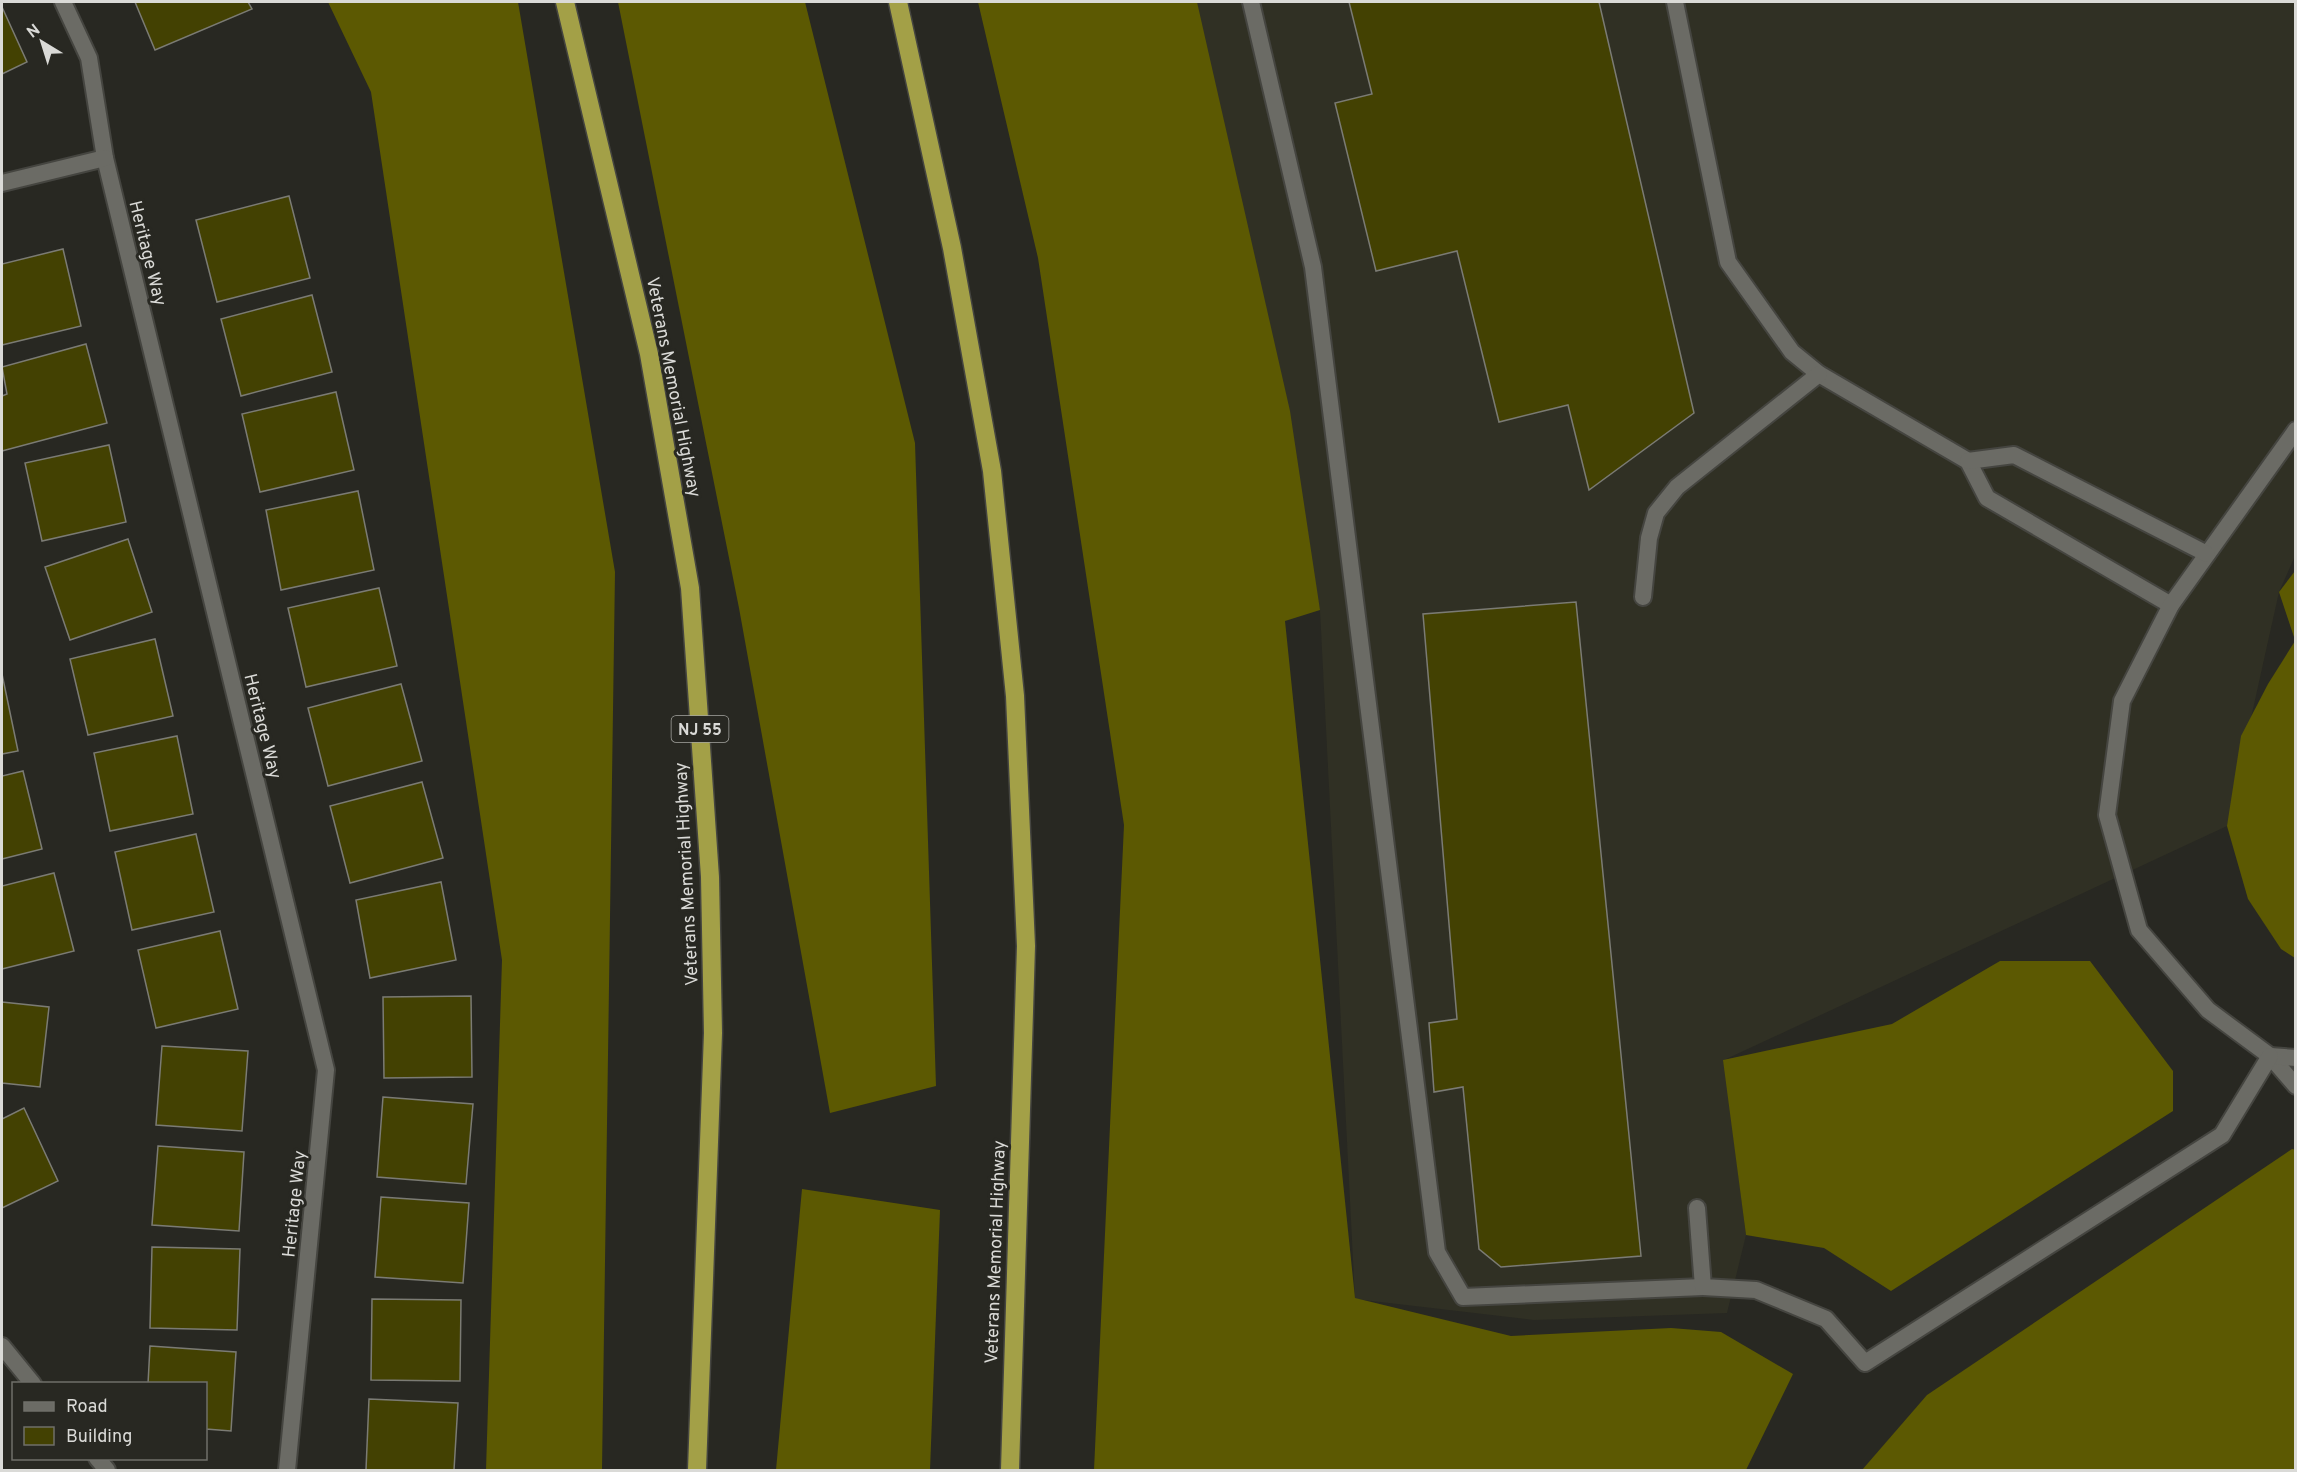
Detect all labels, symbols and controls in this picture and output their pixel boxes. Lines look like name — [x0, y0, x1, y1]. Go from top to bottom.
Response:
north arrow — [12, 12, 72, 72]
text: N — [23, 20, 45, 43]
street label: Heritage Way — [122, 198, 171, 308]
street label: Veterans Memorial Highway — [640, 275, 705, 499]
street label: Heritage Way — [237, 671, 286, 781]
road number: NJ 55 — [672, 716, 728, 742]
street label: Veterans Memorial Highway — [670, 762, 705, 986]
street label: Veterans Memorial Highway — [981, 1140, 1012, 1364]
street label: Heritage Way — [278, 1149, 313, 1259]
legend — [12, 1382, 207, 1460]
text: Road — [66, 1396, 108, 1419]
text: Building — [66, 1426, 132, 1449]

